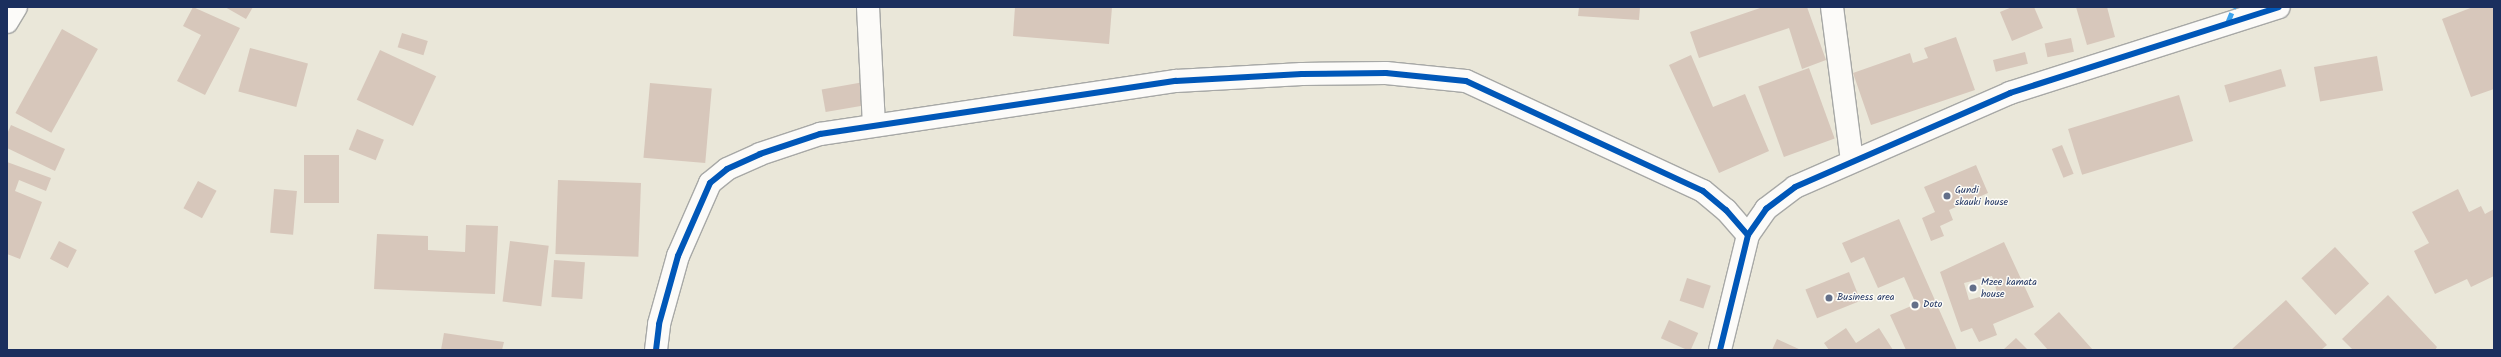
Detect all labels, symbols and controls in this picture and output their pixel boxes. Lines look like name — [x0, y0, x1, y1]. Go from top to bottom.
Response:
place label: Gundi skauki house — [1955, 184, 2008, 208]
marker: Gundi skauki house — [1942, 191, 1952, 201]
place label: Mzee kamata house — [1981, 276, 2037, 300]
marker: Mzee kamata house — [1968, 283, 1978, 293]
place label: Business area — [1837, 292, 1894, 304]
marker: Business area — [1824, 293, 1834, 303]
place label: Doto — [1923, 299, 1942, 311]
marker: Doto — [1910, 300, 1920, 310]

